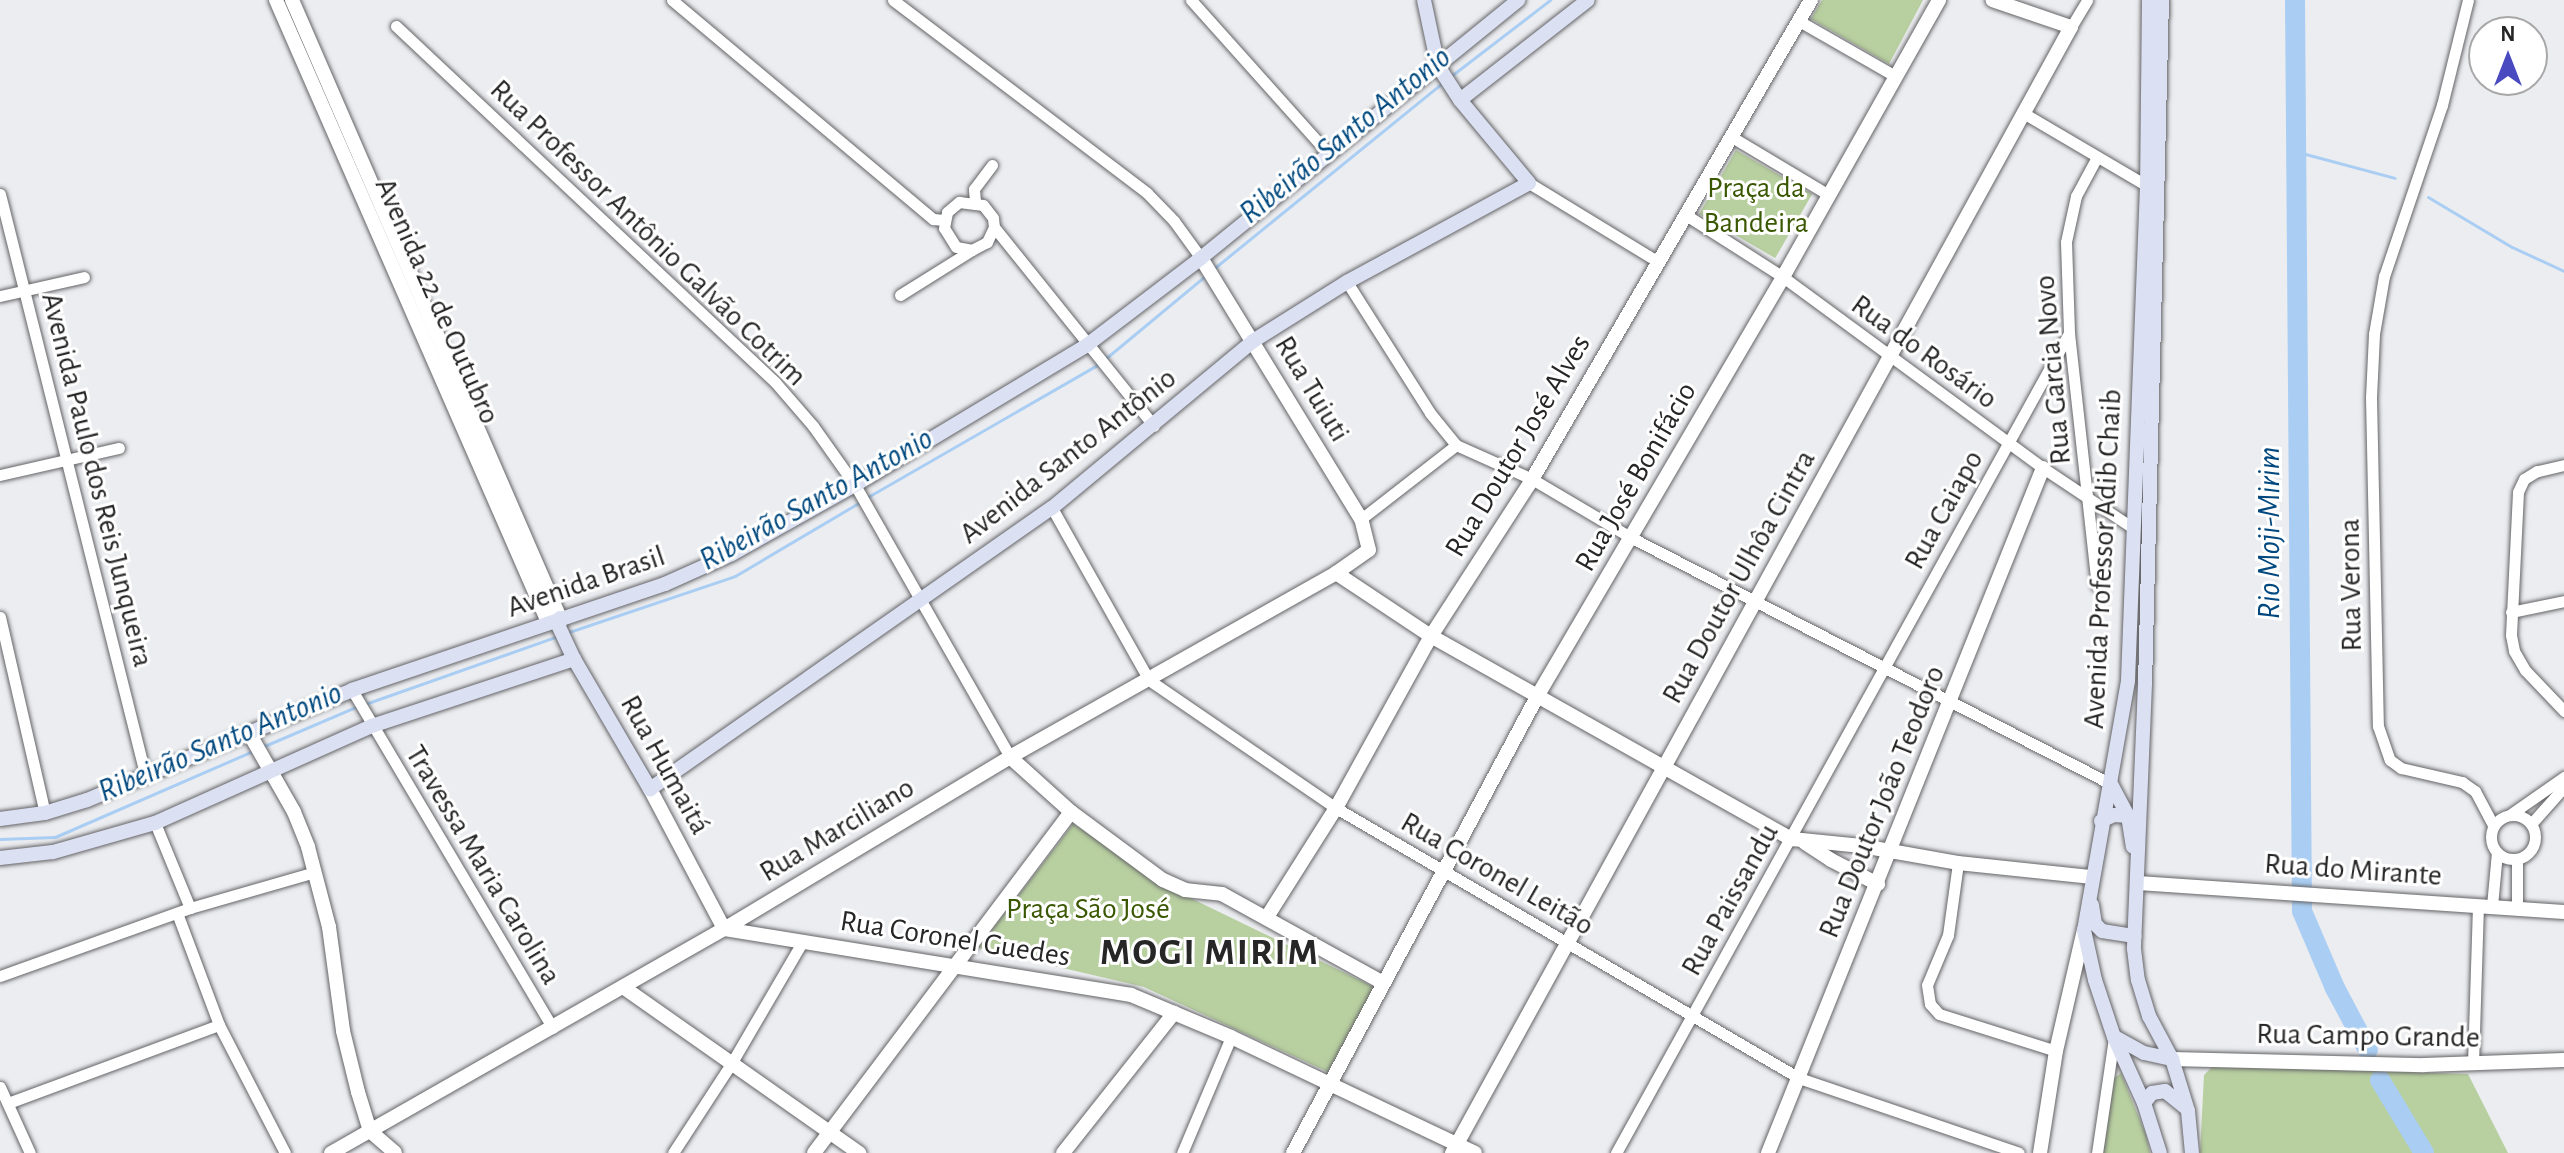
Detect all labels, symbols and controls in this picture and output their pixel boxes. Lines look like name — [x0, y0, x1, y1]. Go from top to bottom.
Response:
north arrow — [2468, 16, 2548, 96]
text: N — [2500, 23, 2516, 45]
water label: Ribeirão Santo Antonio — [1231, 38, 1459, 232]
street label: Rua Professor Antônio Galvão Cotrim — [482, 72, 814, 394]
park label: Praça da Bandeira — [1703, 170, 1809, 240]
street label: Avenida 22 de Outubro — [367, 173, 507, 429]
street label: Rua Garcia Novo — [2027, 274, 2079, 466]
street label: Rua do Rosário — [1844, 287, 2004, 417]
street label: Avenida Paulo dos Reis Junqueira — [33, 289, 161, 671]
street label: Rua Doutor José Alves — [1437, 328, 1599, 564]
street label: Rua Tuiuti — [1266, 329, 1358, 449]
street label: Avenida Santo Antônio — [953, 360, 1183, 552]
street label: Rua José Bonifácio — [1567, 376, 1705, 578]
street label: Avenida Professor Adib Chaib — [2076, 388, 2130, 730]
water label: Ribeirão Santo Antonio — [693, 419, 939, 579]
street label: Rua Doutor Ulhôa Cintra — [1654, 444, 1824, 710]
street label: Rua Caiapo — [1897, 444, 1991, 576]
water label: Rio Moji-Mirim — [2250, 446, 2288, 620]
street label: Rua Verona — [2332, 518, 2370, 652]
street label: Avenida Brasil — [502, 538, 670, 626]
street label: Rua Doutor João Teodoro — [1811, 661, 1953, 943]
water label: Ribeirão Santo Antonio — [92, 673, 348, 811]
street label: Rua Humaitá — [612, 689, 718, 841]
street label: Travessa Maria Carolina — [397, 739, 569, 991]
street label: Rua Marciliano — [753, 770, 921, 890]
street label: Rua Coronel Leitão — [1394, 804, 1600, 944]
street label: Rua Paissandu — [1673, 818, 1787, 982]
street label: Rua do Mirante — [2263, 846, 2443, 894]
park label: Praça São José — [1006, 891, 1170, 927]
street label: Rua Coronel Guedes — [837, 903, 1073, 975]
district label: MOGI MIRIM — [1100, 931, 1320, 977]
street label: Rua Campo Grande — [2256, 1016, 2480, 1056]

